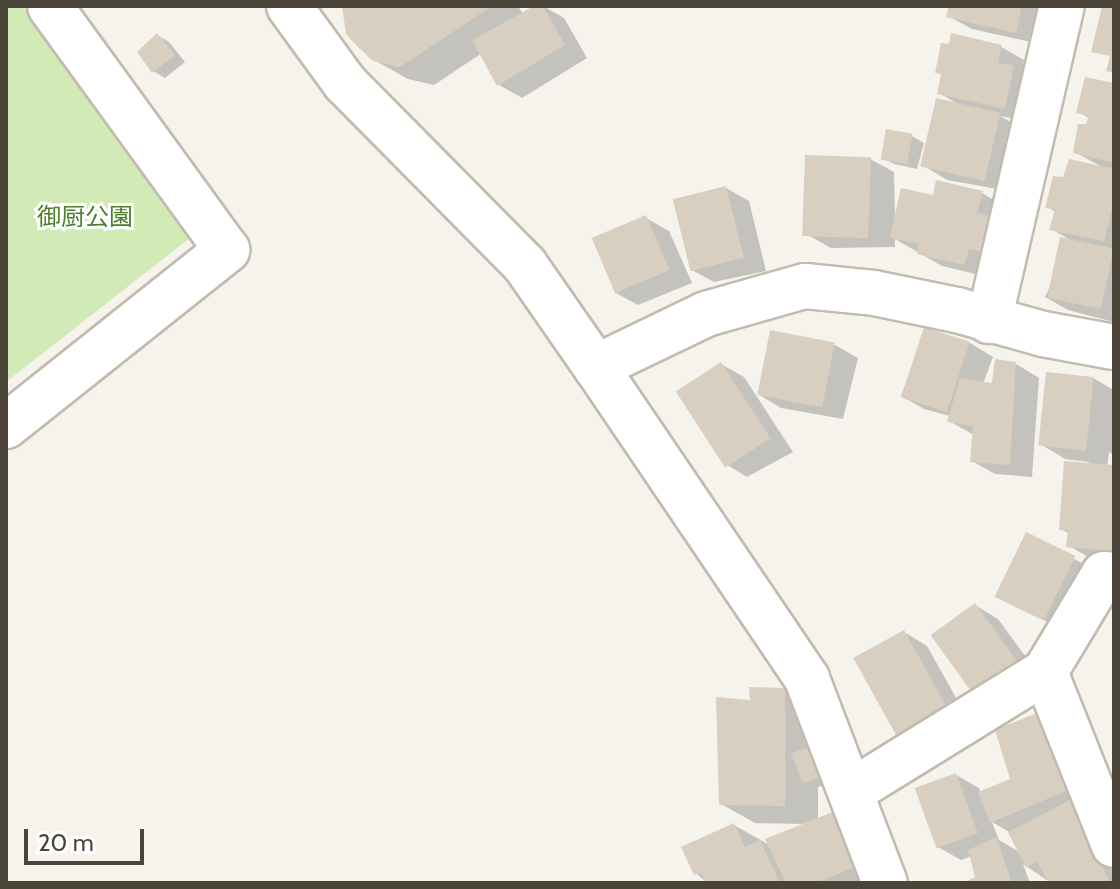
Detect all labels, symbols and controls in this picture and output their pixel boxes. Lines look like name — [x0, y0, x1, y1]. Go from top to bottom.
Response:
park label: 御厨公園 — [37, 203, 133, 231]
scale bar — [28, 813, 148, 863]
text: 20 m — [38, 828, 94, 857]

